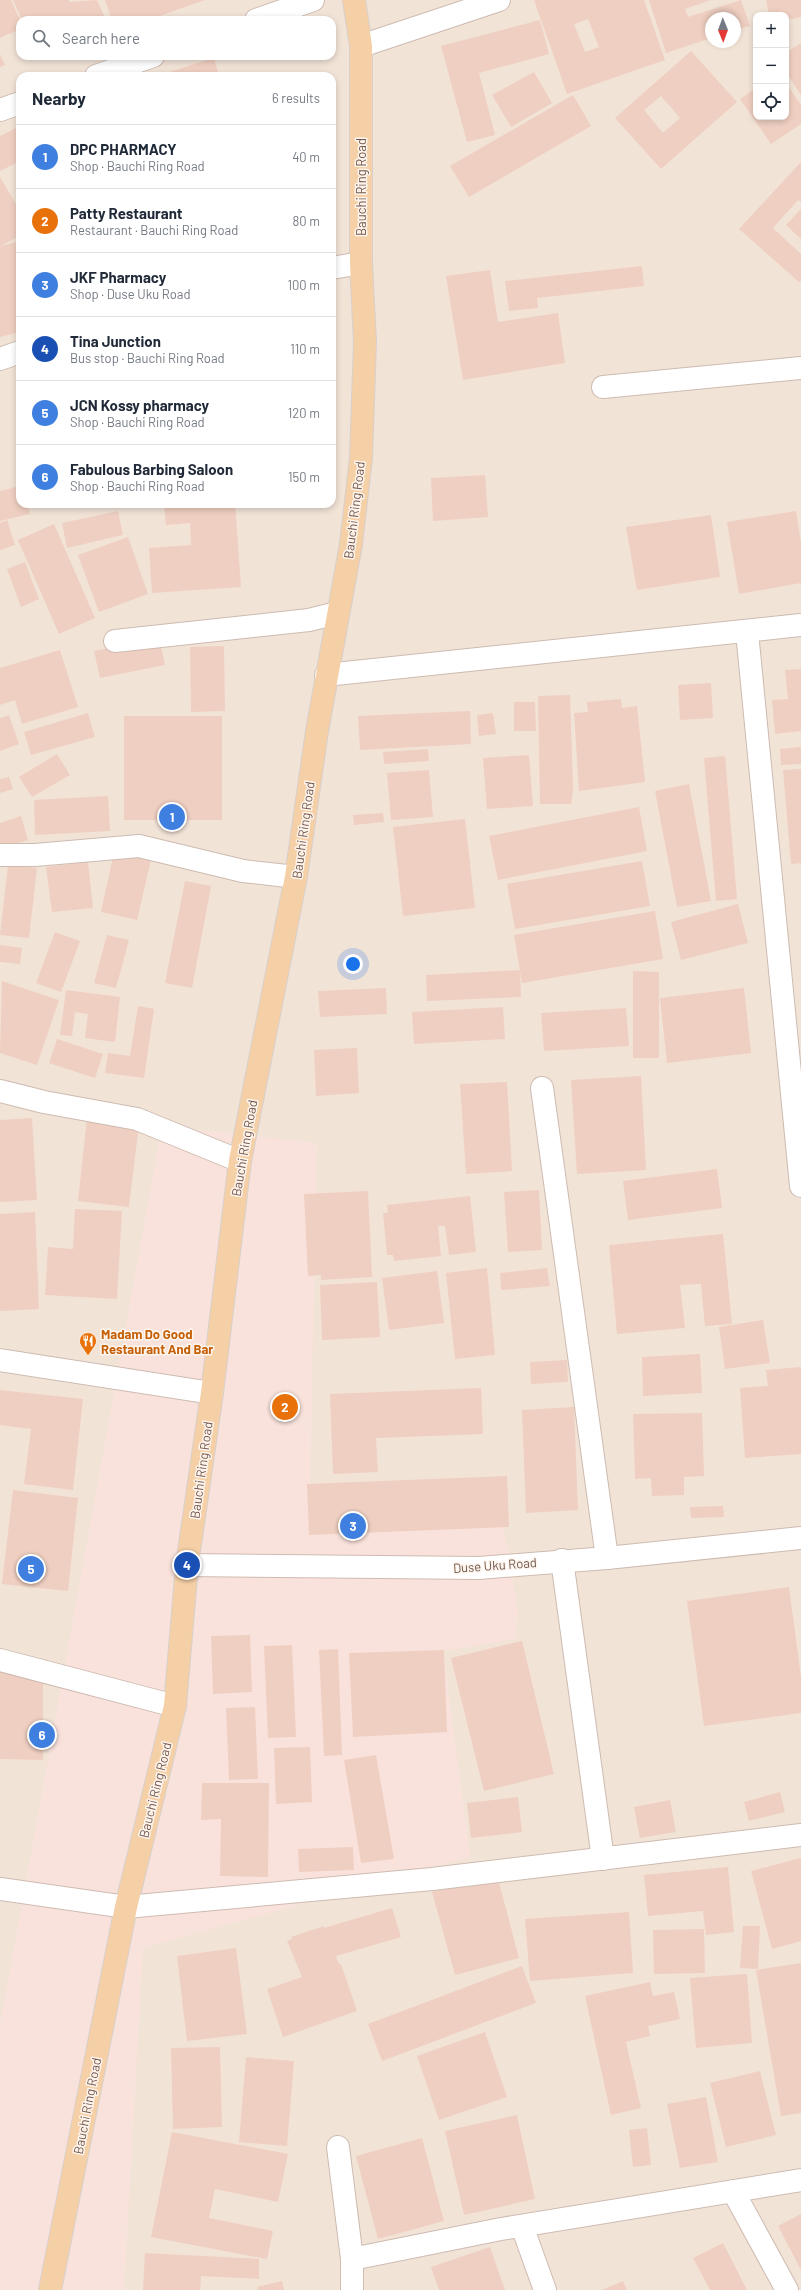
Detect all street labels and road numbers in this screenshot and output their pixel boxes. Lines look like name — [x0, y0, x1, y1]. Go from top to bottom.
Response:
street label: Bauchi Ring Road — [353, 138, 369, 236]
street label: Bauchi Ring Road — [340, 460, 368, 560]
street label: Bauchi Ring Road — [288, 780, 318, 880]
street label: Bauchi Ring Road — [228, 1098, 260, 1198]
street label: Bauchi Ring Road — [186, 1420, 216, 1520]
street label: Duse Uku Road — [453, 1554, 537, 1576]
street label: Bauchi Ring Road — [135, 1741, 175, 1839]
street label: Bauchi Ring Road — [70, 2056, 104, 2156]

